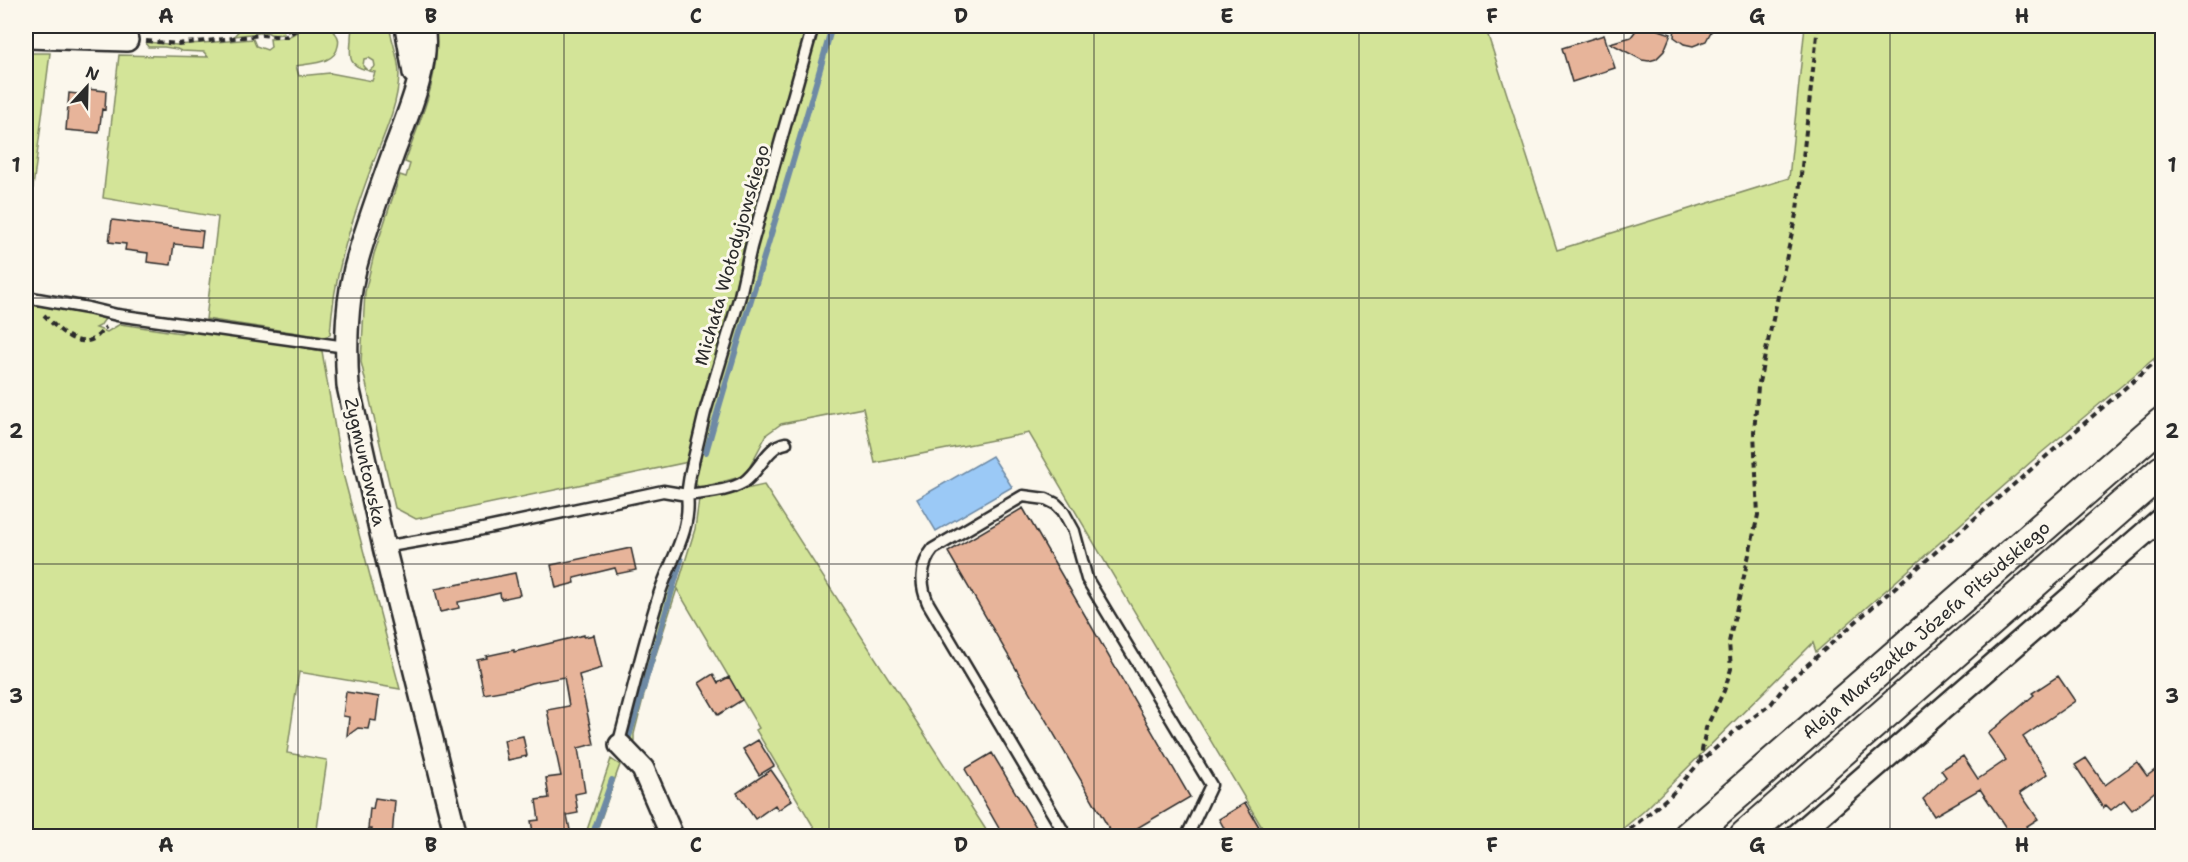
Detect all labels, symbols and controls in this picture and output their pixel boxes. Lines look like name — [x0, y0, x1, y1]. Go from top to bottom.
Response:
text: A — [158, 3, 174, 29]
text: B — [425, 3, 437, 29]
text: C — [690, 3, 702, 29]
text: D — [954, 3, 968, 29]
text: E — [1220, 3, 1234, 29]
text: F — [1486, 3, 1498, 29]
text: G — [1749, 3, 1765, 29]
text: H — [2015, 3, 2029, 29]
north arrow — [57, 57, 117, 117]
text: N — [83, 61, 102, 86]
street label: Michała Wołodyjowskiego — [689, 142, 775, 368]
text: 1 — [11, 152, 21, 178]
text: 1 — [2167, 152, 2177, 178]
street label: Zygmuntowska — [339, 395, 391, 529]
text: 2 — [9, 418, 23, 444]
text: 2 — [2165, 418, 2179, 444]
street label: Aleja Marszałka Józefa Piłsudskiego — [1797, 516, 2055, 744]
text: 3 — [9, 683, 23, 709]
text: 3 — [2165, 683, 2179, 709]
text: A — [158, 832, 174, 858]
text: B — [425, 832, 437, 858]
text: C — [690, 832, 702, 858]
text: D — [954, 832, 968, 858]
text: E — [1220, 832, 1234, 858]
text: F — [1486, 832, 1498, 858]
text: G — [1749, 832, 1765, 858]
text: H — [2015, 832, 2029, 858]

